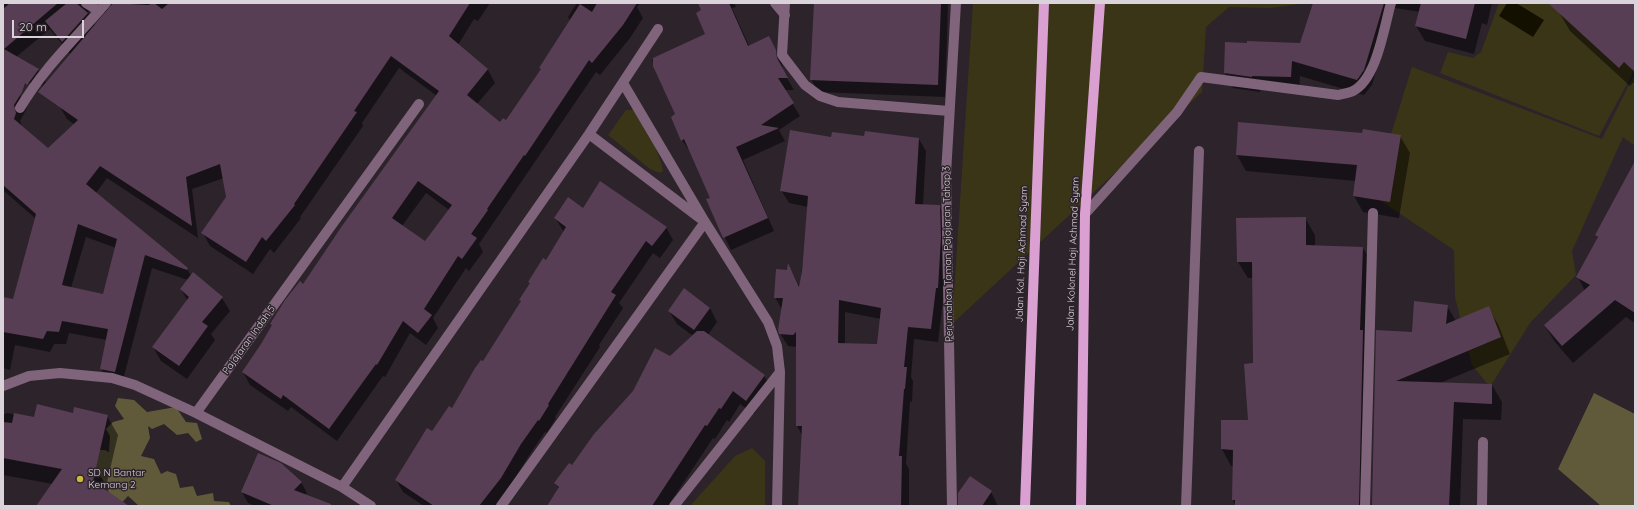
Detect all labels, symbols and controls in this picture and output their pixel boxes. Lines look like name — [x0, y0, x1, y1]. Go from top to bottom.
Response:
scale bar — [14, 12, 86, 38]
text: 20 m — [19, 19, 47, 34]
street label: Perumahan Taman Pajajaran Tahap 3 — [940, 166, 956, 342]
street label: Jalan Kolonel Haji Achmad Syam — [1064, 177, 1082, 331]
street label: Jalan Kol. Haji Achmad Syam — [1014, 185, 1030, 323]
street label: Pajajaran Indah 5 — [220, 303, 278, 377]
place label: SD N Bantar Kemang 2 — [88, 467, 145, 490]
marker: SD N Bantar Kemang 2 — [75, 474, 85, 484]

